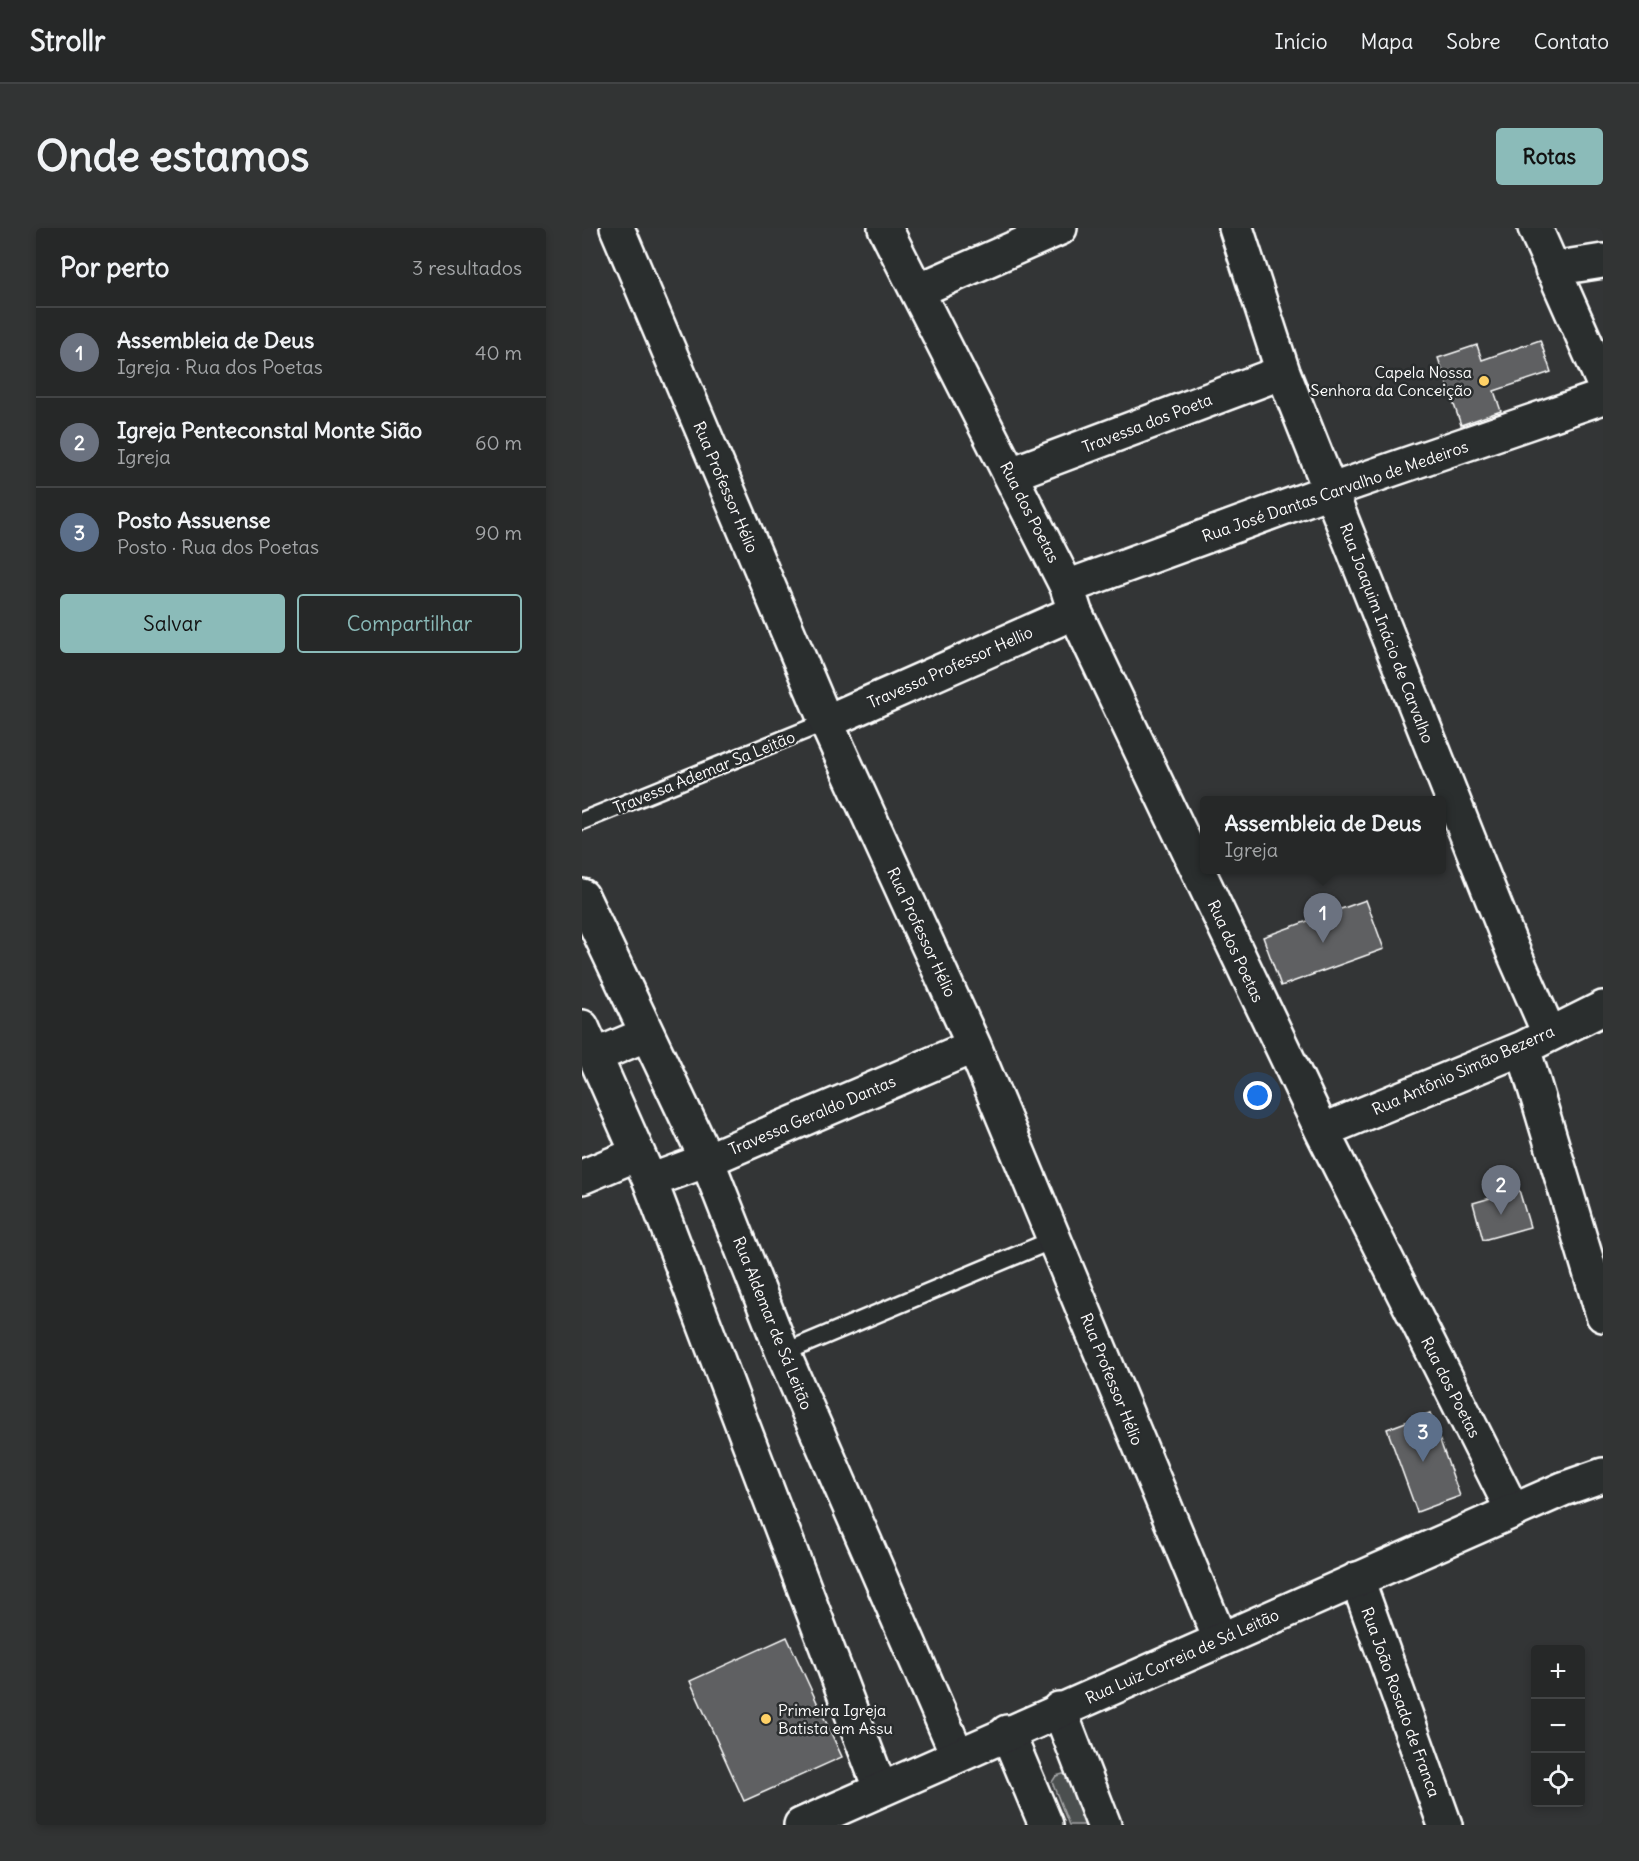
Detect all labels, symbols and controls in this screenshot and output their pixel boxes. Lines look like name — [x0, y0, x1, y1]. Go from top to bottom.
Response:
text: Strollr — [30, 23, 105, 59]
text: Início — [1274, 28, 1328, 55]
text: Mapa — [1361, 28, 1413, 55]
text: Sobre — [1446, 28, 1501, 55]
text: Contato — [1534, 28, 1609, 55]
button: Rotas — [1496, 128, 1603, 185]
text: Onde estamos — [36, 130, 309, 182]
text: Por perto — [60, 251, 169, 284]
text: 3 resultados — [412, 255, 522, 280]
text: Assembleia de Deus — [117, 326, 314, 354]
text: 1 — [76, 340, 83, 365]
text: 40 m — [475, 340, 522, 365]
text: Igreja · Rua dos Poetas — [117, 354, 323, 379]
place label: Capela Nossa Senhora da Conceição — [1311, 362, 1472, 400]
marker: Capela Nossa Senhora da Conceição — [1477, 374, 1491, 388]
street label: Travessa dos Poeta — [1079, 389, 1215, 457]
text: Igreja Penteconstal Monte Sião — [117, 416, 422, 444]
street label: Rua Professor Hélio — [689, 418, 763, 556]
text: 2 — [74, 430, 85, 455]
text: 60 m — [475, 430, 522, 455]
street label: Rua José Dantas Carvalho de Medeiros — [1199, 436, 1471, 546]
text: Igreja — [117, 444, 171, 469]
street label: Rua dos Poetas — [996, 458, 1064, 566]
text: Posto Assuense — [117, 506, 271, 534]
text: 3 — [74, 520, 85, 545]
text: 90 m — [475, 520, 522, 545]
street label: Rua Joaquim Inácio de Carvalho — [1336, 520, 1438, 746]
text: Posto · Rua dos Poetas — [117, 534, 319, 559]
button: Salvar — [60, 594, 285, 653]
button: Compartilhar — [297, 594, 522, 653]
street label: Travessa Professor Hellio — [864, 622, 1036, 712]
street label: Travessa Ademar Sa Leitão — [610, 726, 798, 818]
popup — [1200, 796, 1446, 874]
text: Assembleia de Deus — [1224, 809, 1422, 837]
text: Igreja — [1224, 837, 1278, 862]
street label: Rua Professor Hélio — [883, 864, 961, 1000]
pin: 1 — [1304, 894, 1342, 943]
street label: Rua dos Poetas — [1204, 897, 1268, 1005]
street label: Rua Antônio Simão Bezerra — [1369, 1021, 1557, 1119]
street label: Travessa Geraldo Dantas — [725, 1071, 899, 1159]
your location — [1243, 1081, 1272, 1110]
pin: 2 — [1482, 1166, 1520, 1215]
street label: Rua Aldemar de Sá Leitão — [729, 1233, 817, 1413]
street label: Rua Professor Hélio — [1076, 1310, 1148, 1448]
street label: Rua dos Poetas — [1417, 1333, 1485, 1441]
pin: 3 — [1404, 1412, 1442, 1462]
street label: Rua Luiz Correia de Sá Leitão — [1082, 1604, 1282, 1708]
street label: Rua João Rosado de Franca — [1357, 1604, 1445, 1800]
map controls — [1531, 1645, 1585, 1807]
button: + — [1531, 1645, 1585, 1699]
button: − — [1531, 1699, 1585, 1753]
place label: Primeira Igreja Batista em Assu — [778, 1700, 893, 1738]
marker: Primeira Igreja Batista em Assu — [759, 1712, 773, 1726]
button: locate — [1531, 1753, 1585, 1807]

